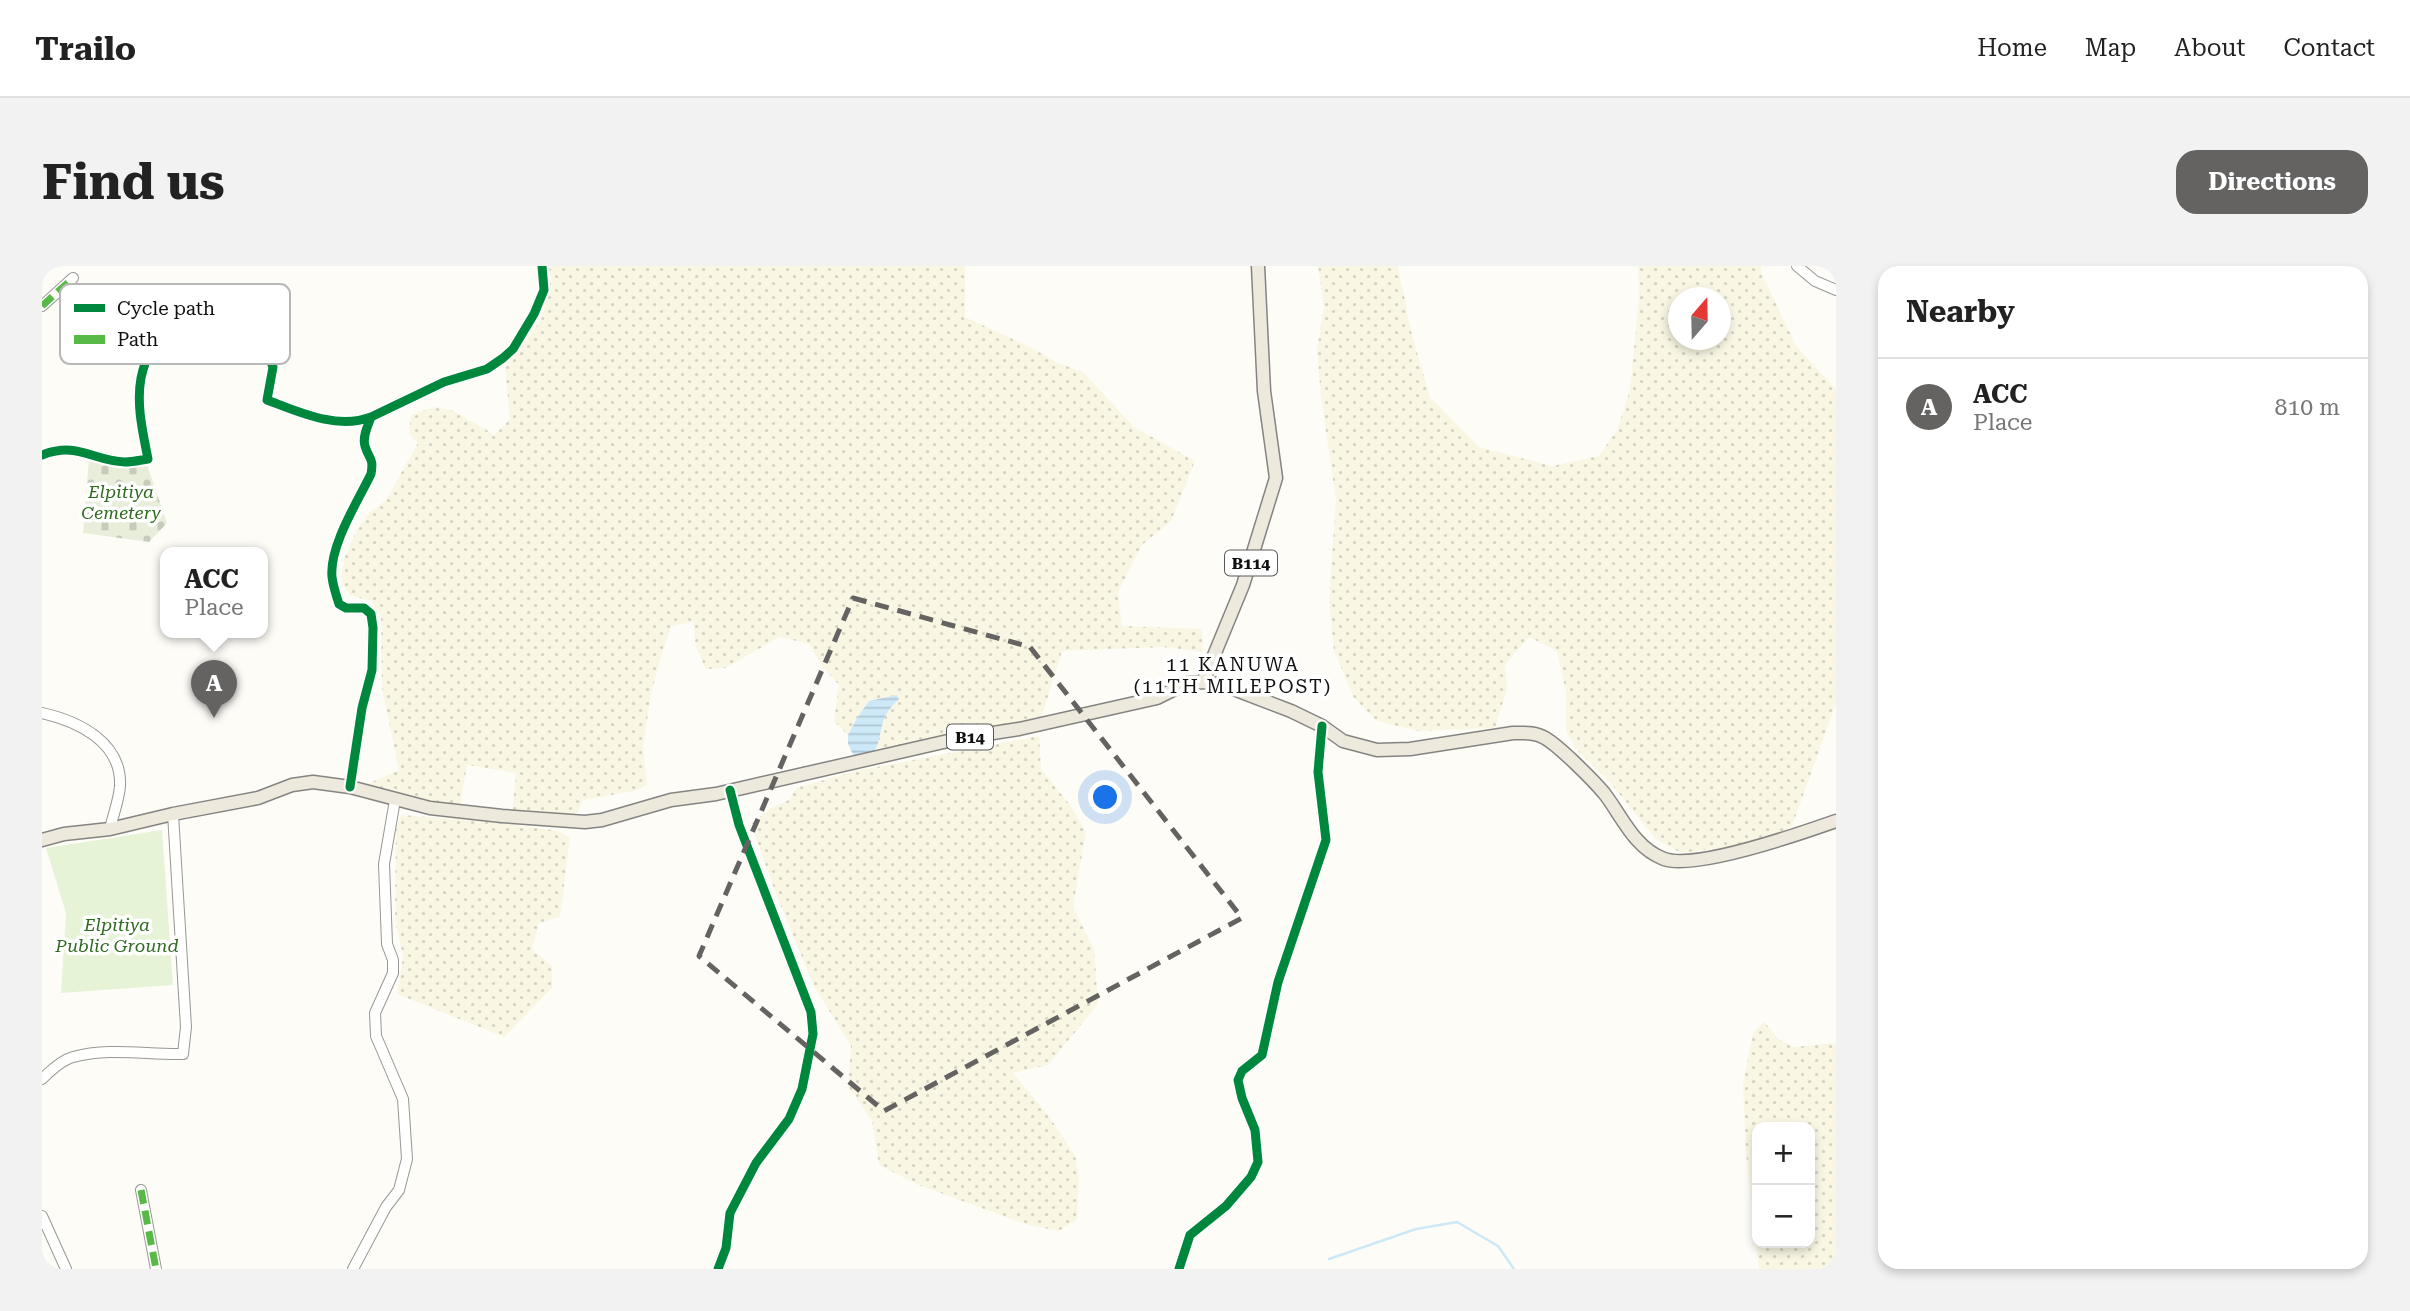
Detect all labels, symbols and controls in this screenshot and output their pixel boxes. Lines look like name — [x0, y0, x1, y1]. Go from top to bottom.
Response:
text: Trailo — [35, 29, 136, 68]
text: Home — [1977, 34, 2047, 62]
text: Map — [2085, 34, 2136, 62]
text: About — [2174, 34, 2245, 62]
text: Contact — [2283, 34, 2375, 62]
button: Directions — [2176, 150, 2368, 214]
text: Find us — [42, 154, 225, 211]
legend — [60, 284, 290, 364]
north arrow — [1668, 287, 1731, 350]
text: Nearby — [1906, 294, 2015, 329]
text: Cycle path — [117, 297, 215, 320]
text: Path — [117, 328, 158, 351]
text: ACC — [1973, 379, 2027, 409]
text: A — [1921, 394, 1937, 421]
text: 810 m — [2275, 394, 2340, 421]
text: Place — [1973, 409, 2032, 436]
park label: Elpitiya Cemetery — [81, 481, 162, 523]
popup — [160, 547, 268, 638]
road number: B114 — [1225, 550, 1277, 576]
text: ACC — [184, 564, 239, 594]
text: Place — [184, 594, 244, 621]
district label: 11 KANUWA (11TH MILEPOST) — [1134, 653, 1332, 698]
pin: A — [191, 660, 237, 718]
road number: B14 — [947, 724, 993, 750]
your location — [1088, 780, 1122, 814]
park label: Elpitiya Public Ground — [54, 914, 179, 956]
map controls — [1752, 1122, 1815, 1248]
button: + — [1752, 1122, 1815, 1185]
button: − — [1752, 1185, 1815, 1248]

